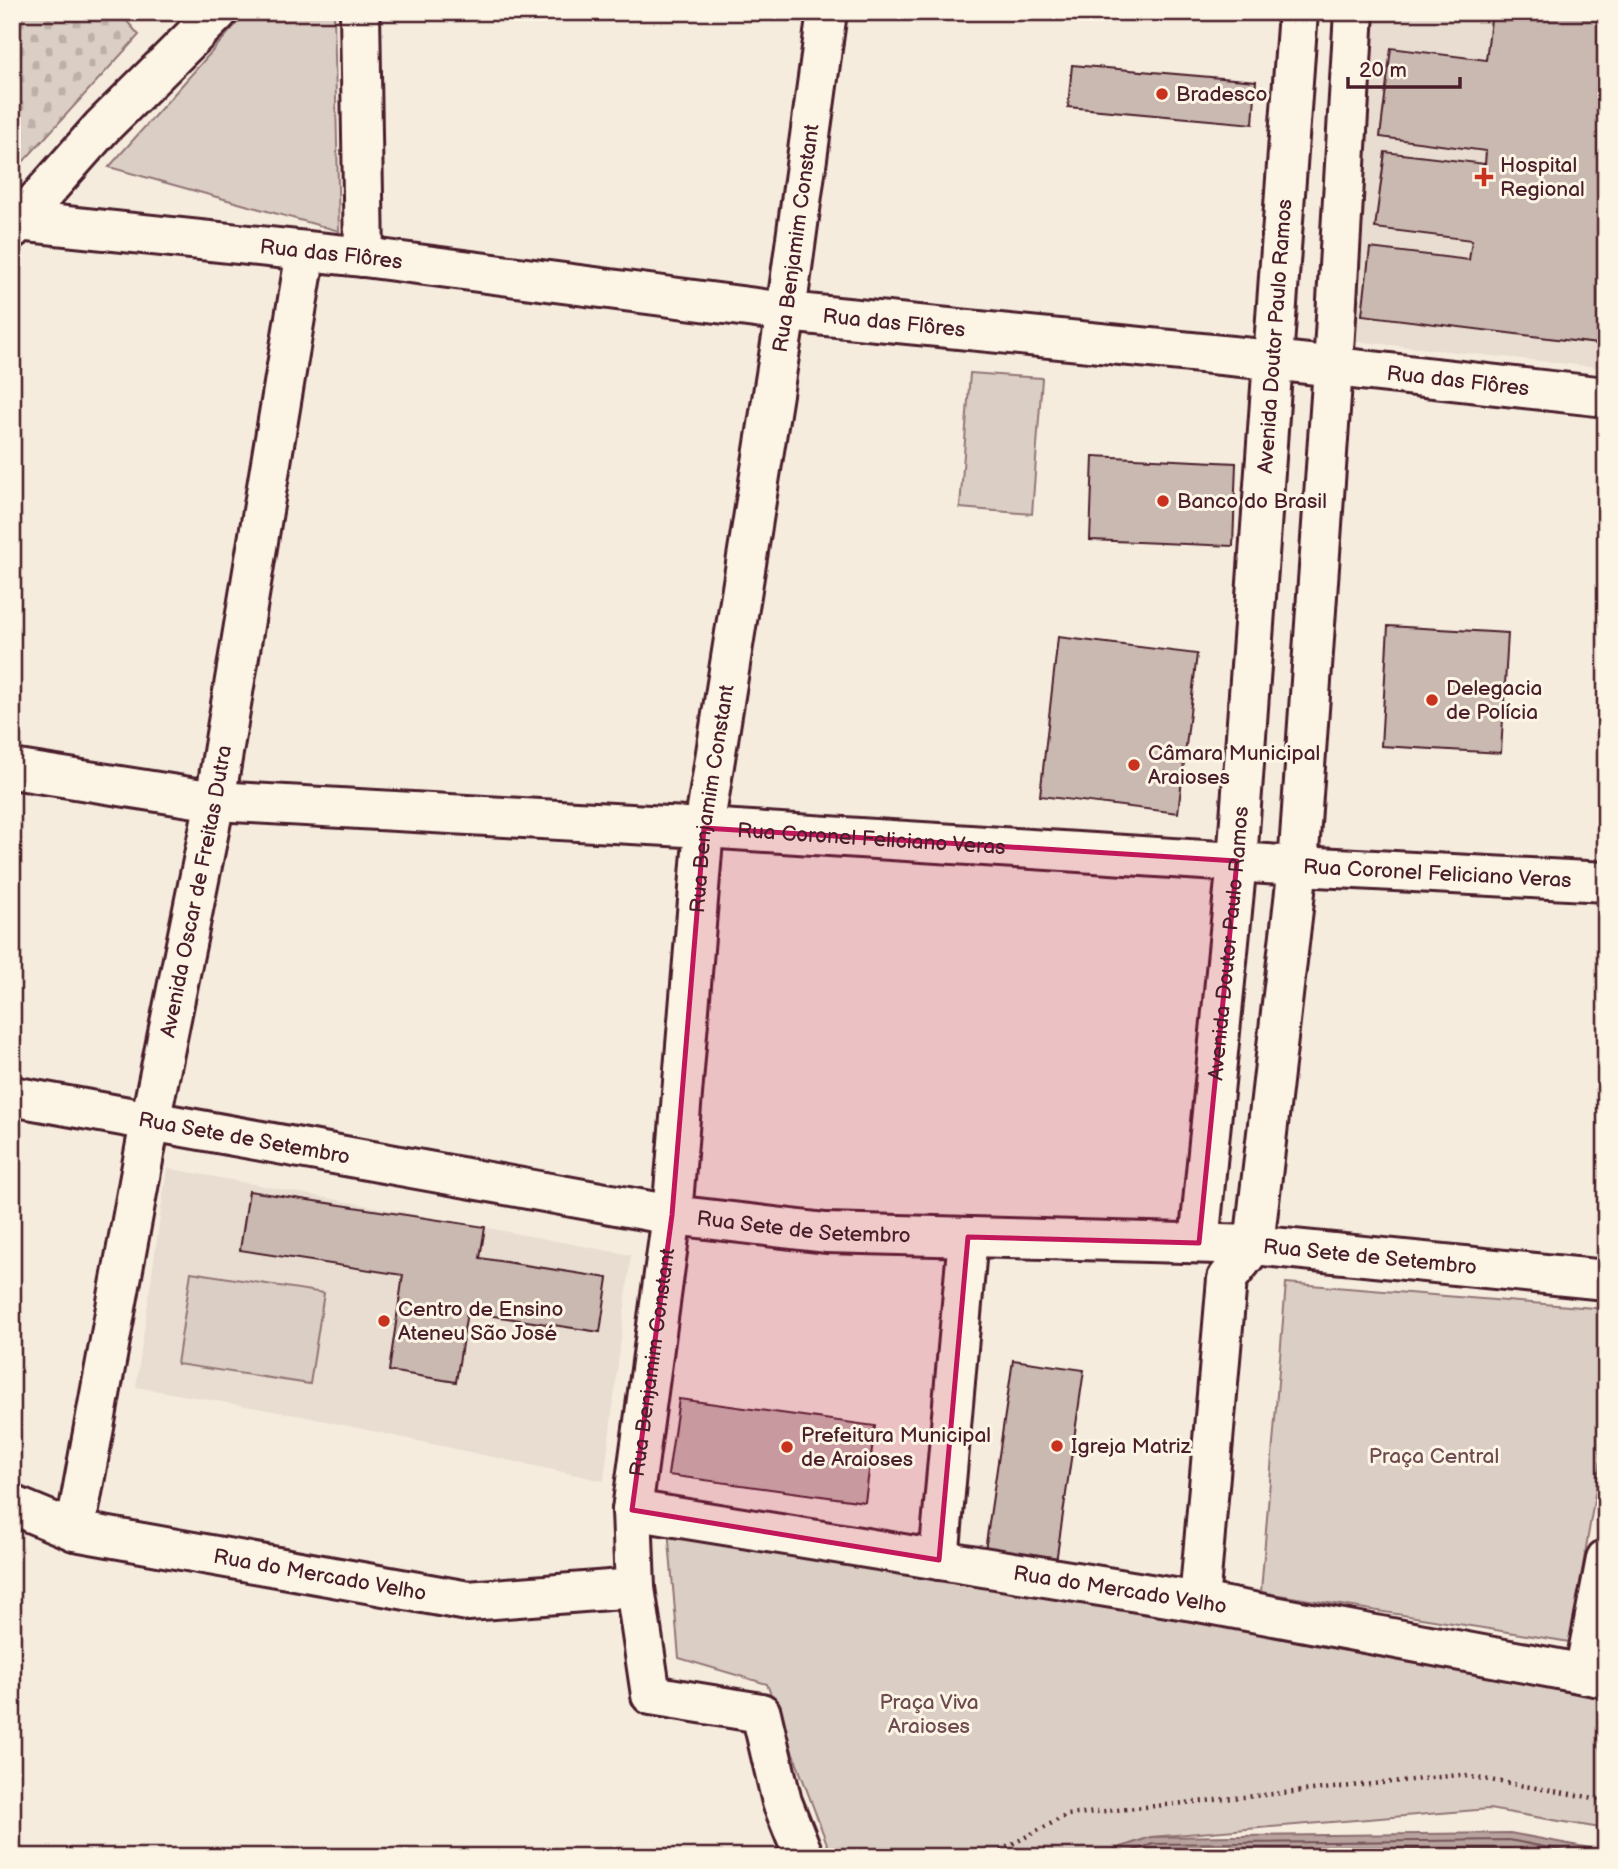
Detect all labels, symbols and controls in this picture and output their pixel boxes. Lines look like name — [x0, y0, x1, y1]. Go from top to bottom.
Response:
scale bar — [1348, 46, 1460, 90]
text: 20 m — [1359, 58, 1407, 83]
place label: Bradesco — [1176, 82, 1267, 107]
marker: Bradesco — [1154, 86, 1170, 102]
street label: Rua Benjamim Constant — [767, 122, 824, 354]
place label: Hospital Regional — [1500, 153, 1585, 202]
marker: Hospital Regional — [1474, 167, 1494, 187]
street label: Avenida Doutor Paulo Ramos — [1252, 198, 1297, 474]
street label: Rua das Flôres — [259, 234, 404, 274]
street label: Rua das Flôres — [822, 303, 967, 342]
street label: Rua das Flôres — [1386, 360, 1531, 401]
place label: Banco do Brasil — [1177, 489, 1327, 514]
marker: Banco do Brasil — [1155, 493, 1171, 509]
place label: Delegacia de Polícia — [1446, 676, 1542, 725]
street label: Rua Benjamim Constant — [685, 682, 739, 914]
marker: Delegacia de Polícia — [1424, 692, 1440, 708]
place label: Câmara Municipal Araioses — [1148, 741, 1320, 790]
street label: Avenida Oscar de Freitas Dutra — [155, 743, 237, 1040]
marker: Câmara Municipal Araioses — [1126, 757, 1142, 773]
street label: Avenida Doutor Paulo Ramos — [1203, 806, 1253, 1082]
street label: Rua Coronel Feliciano Veras — [736, 818, 1006, 860]
street label: Rua Coronel Feliciano Veras — [1302, 854, 1572, 893]
street label: Rua Sete de Setembro — [136, 1107, 352, 1169]
street label: Rua Sete de Setembro — [695, 1205, 911, 1248]
street label: Rua Sete de Setembro — [1262, 1233, 1478, 1280]
street label: Rua Benjamim Constant — [624, 1246, 680, 1478]
place label: Centro de Ensino Ateneu São José — [398, 1297, 563, 1346]
marker: Centro de Ensino Ateneu São José — [376, 1313, 392, 1329]
place label: Prefeitura Municipal de Araioses — [801, 1423, 991, 1472]
place label: Igreja Matriz — [1071, 1434, 1192, 1459]
marker: Igreja Matriz — [1049, 1438, 1065, 1454]
marker: Prefeitura Municipal de Araioses — [779, 1439, 795, 1455]
park label: Praça Central — [1369, 1444, 1499, 1469]
street label: Rua do Mercado Velho — [212, 1543, 428, 1606]
street label: Rua do Mercado Velho — [1012, 1561, 1229, 1619]
park label: Praça Viva Araioses — [879, 1690, 979, 1739]

